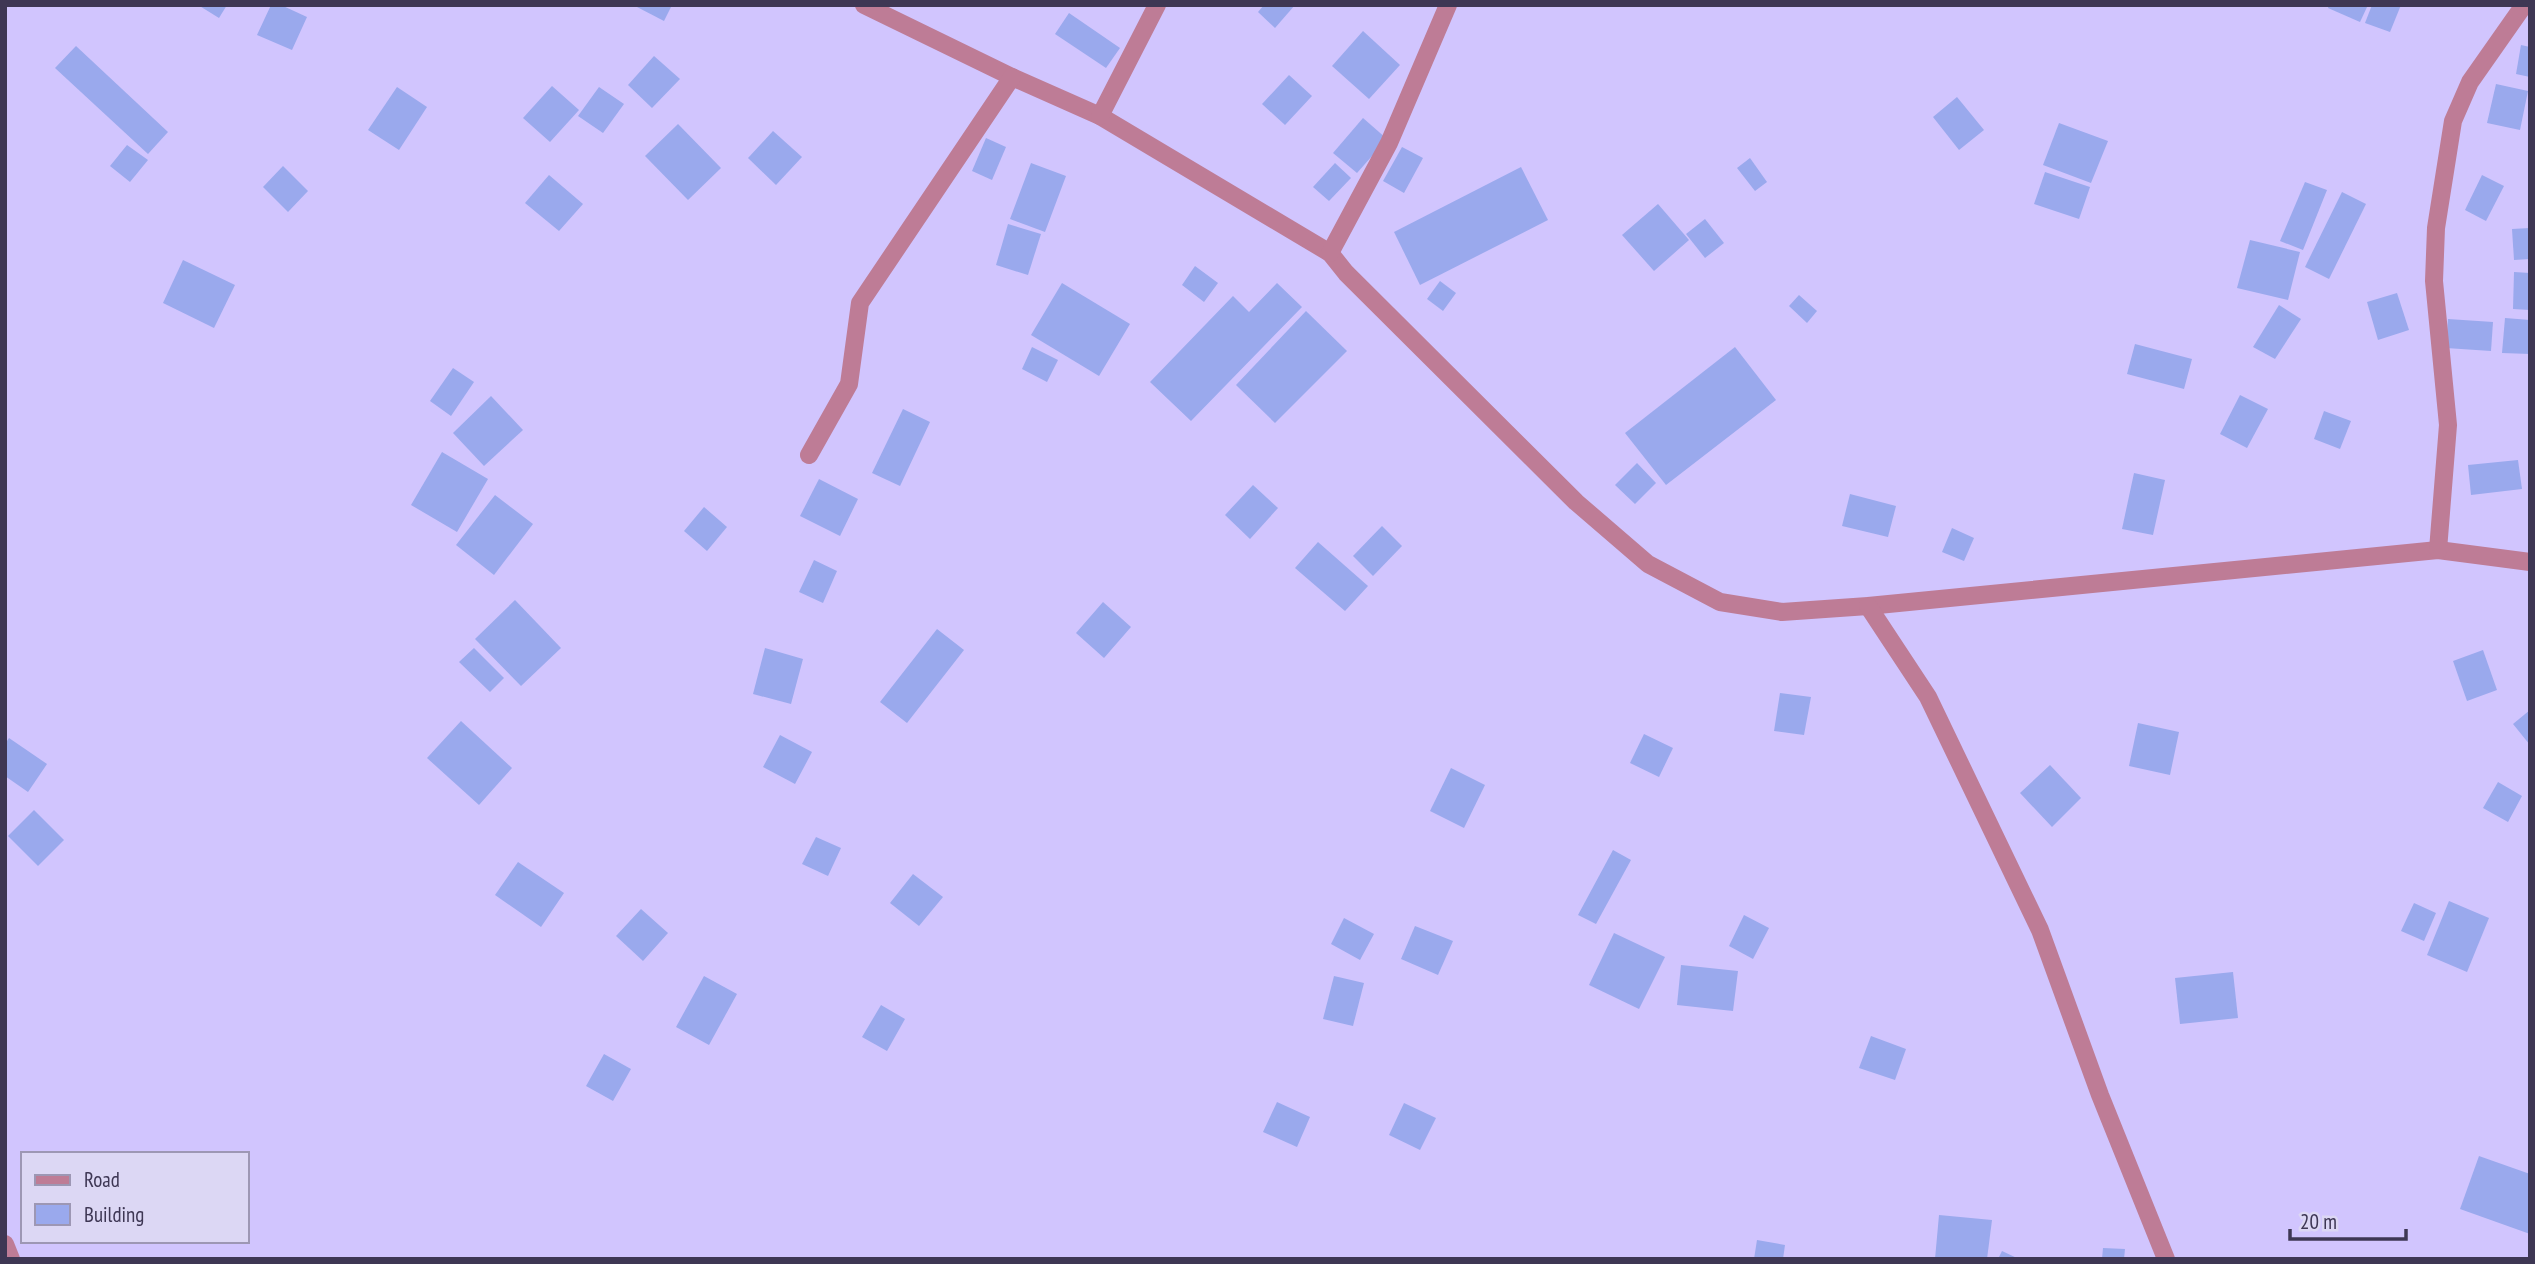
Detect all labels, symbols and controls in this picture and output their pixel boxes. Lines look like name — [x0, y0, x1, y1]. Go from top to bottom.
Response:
legend — [21, 1152, 248, 1243]
text: Road — [84, 1166, 120, 1193]
scale bar — [2290, 1198, 2406, 1242]
text: Building — [84, 1201, 144, 1228]
text: 20 m — [2300, 1208, 2337, 1235]

